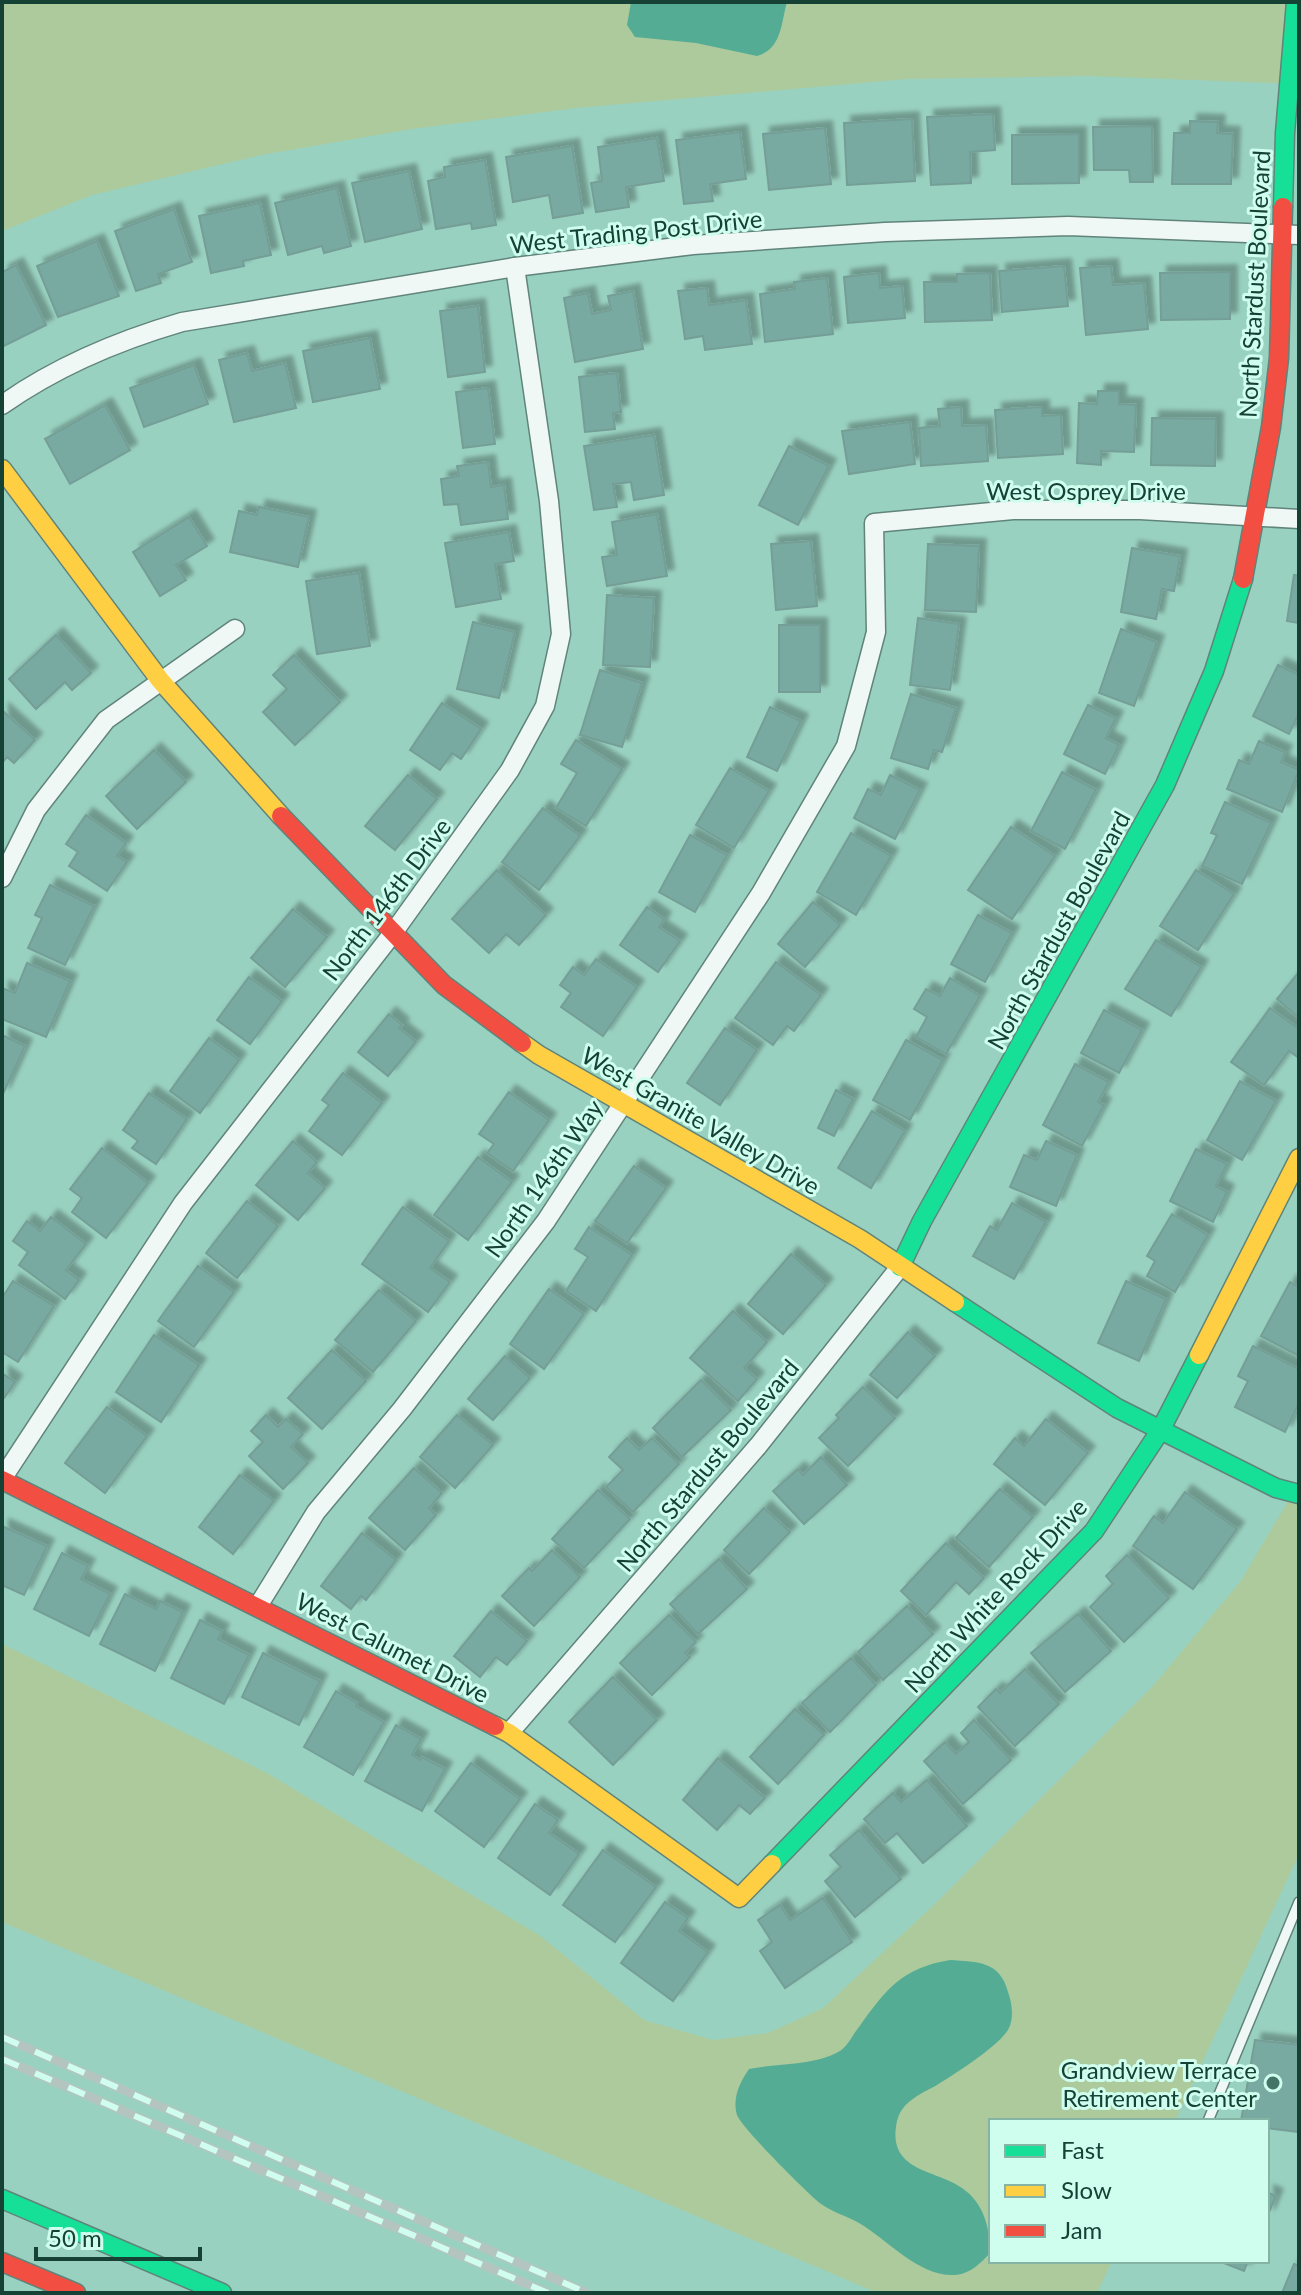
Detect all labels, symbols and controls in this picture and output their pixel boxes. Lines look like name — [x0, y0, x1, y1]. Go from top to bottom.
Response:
street label: North Stardust Boulevard — [1233, 150, 1275, 418]
street label: West Trading Post Drive — [508, 203, 764, 259]
street label: West Osprey Drive — [986, 476, 1186, 505]
street label: North Stardust Boulevard — [980, 806, 1136, 1054]
street label: North 146th Drive — [316, 812, 456, 986]
street label: West Granite Valley Drive — [577, 1040, 825, 1200]
street label: North 146th Way — [478, 1093, 608, 1262]
street label: North Stardust Boulevard — [610, 1353, 804, 1577]
street label: North White Rock Drive — [898, 1492, 1092, 1698]
street label: West Calumet Drive — [292, 1586, 494, 1708]
place label: Grandview Terrace Retirement Center — [1061, 2055, 1257, 2112]
marker: Grandview Terrace Retirement Center — [1264, 2074, 1282, 2092]
legend — [989, 2119, 1269, 2263]
text: Fast — [1061, 2135, 1104, 2164]
text: Slow — [1061, 2175, 1112, 2204]
scale bar — [36, 2211, 200, 2261]
text: Jam — [1061, 2215, 1102, 2244]
text: 50 m — [48, 2223, 102, 2252]

